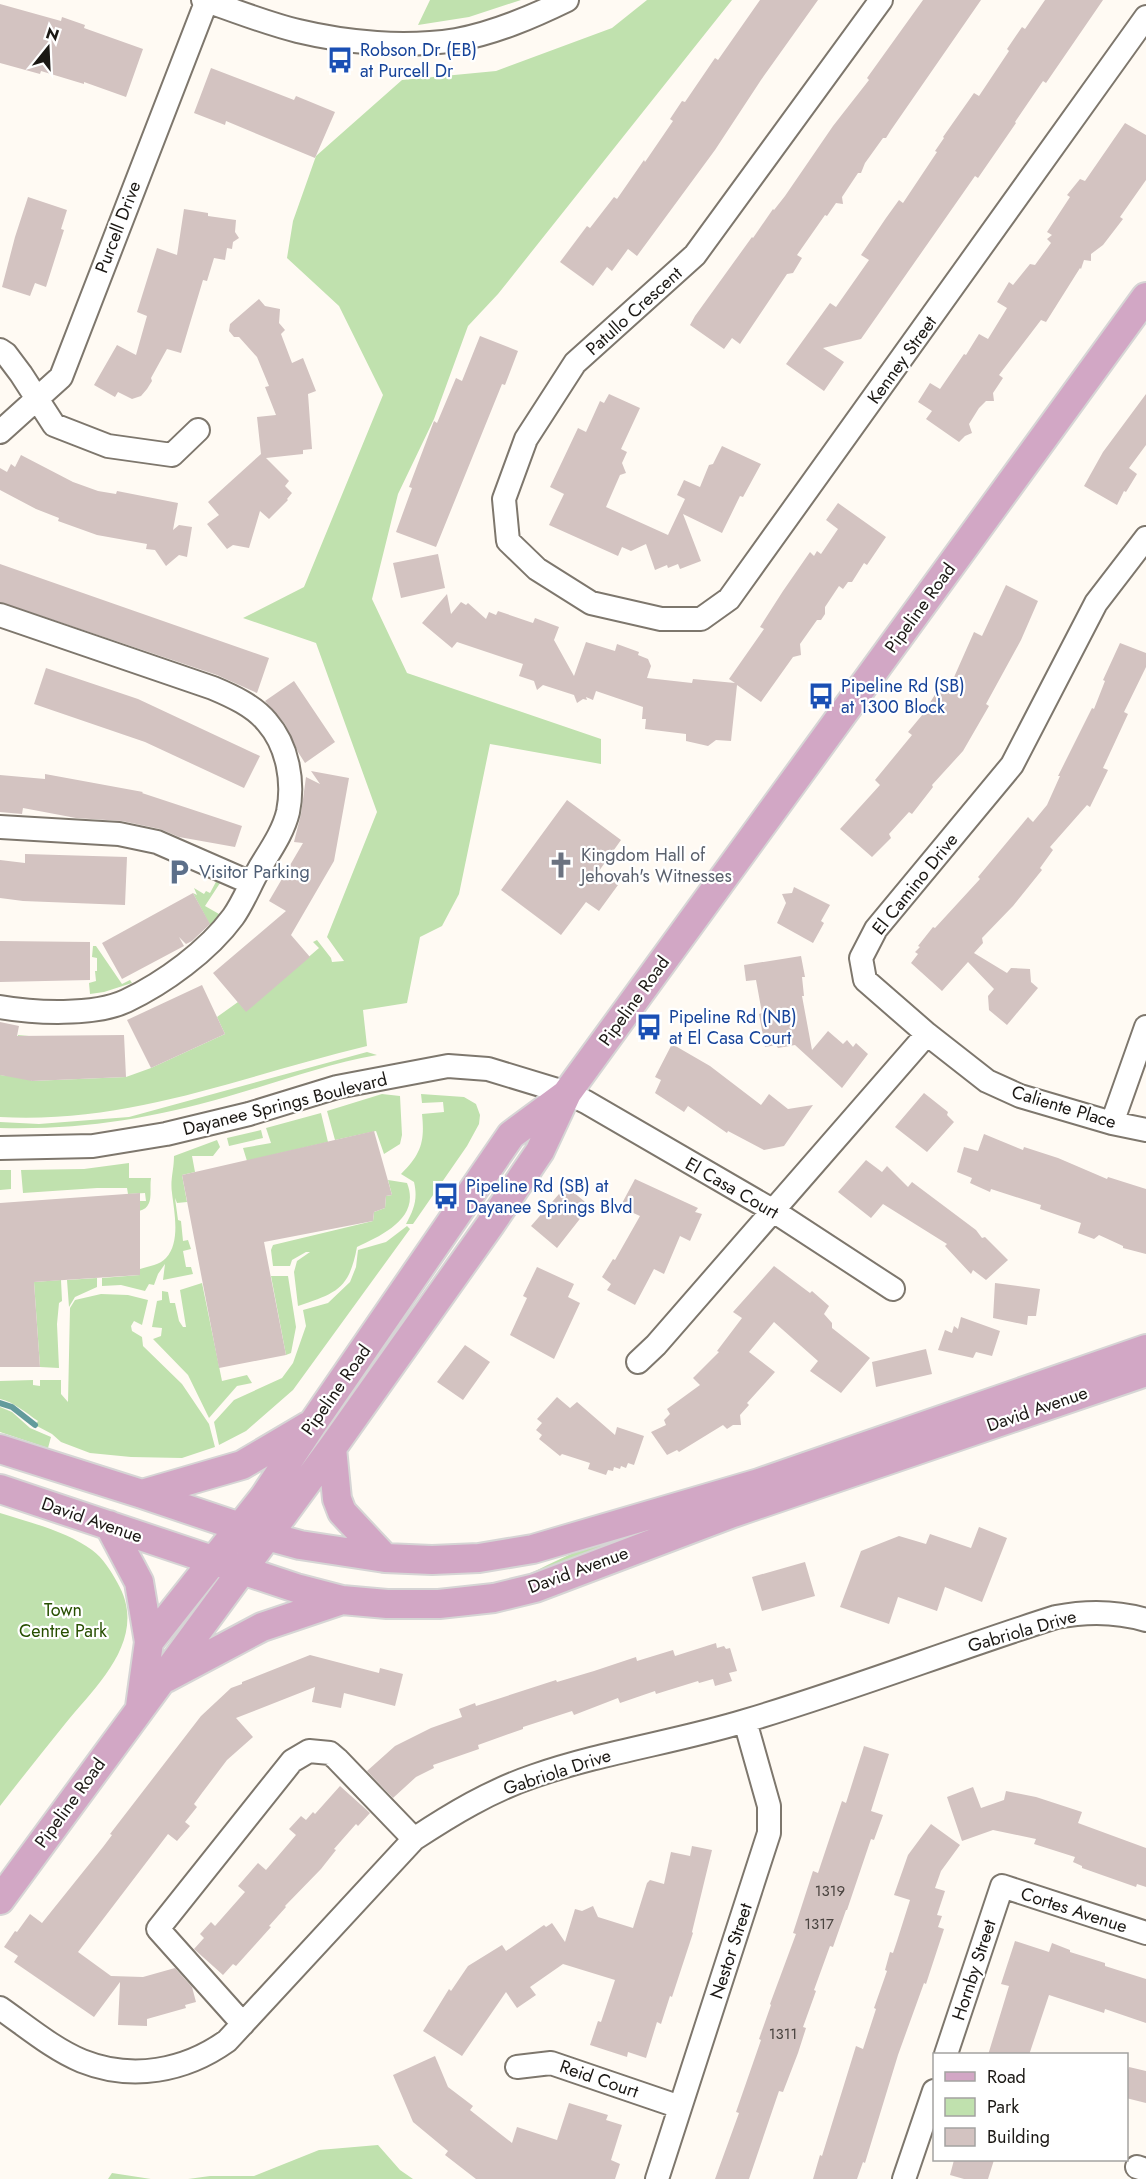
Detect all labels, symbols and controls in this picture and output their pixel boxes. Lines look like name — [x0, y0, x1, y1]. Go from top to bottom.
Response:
north arrow — [18, 18, 78, 78]
text: N — [43, 21, 62, 47]
place label: Robson Dr (EB) at Purcell Dr — [360, 37, 477, 84]
bus stop icon: Robson Dr (EB) at Purcell Dr — [325, 45, 355, 75]
street label: Purcell Drive — [89, 177, 147, 277]
street label: Patullo Crescent — [580, 260, 688, 361]
street label: Kenney Street — [861, 310, 943, 409]
street label: Pipeline Road — [878, 558, 962, 658]
place label: Pipeline Rd (SB) at 1300 Block — [841, 673, 965, 720]
bus stop icon: Pipeline Rd (SB) at 1300 Block — [806, 681, 836, 711]
street label: El Camino Drive — [866, 828, 964, 940]
place label: Kingdom Hall of Jehovah's Witnesses — [579, 842, 732, 889]
church icon: Kingdom Hall of Jehovah's Witnesses — [546, 850, 576, 880]
parking icon: Visitor Parking — [164, 857, 194, 887]
place label: Visitor Parking — [199, 859, 310, 885]
street label: Pipeline Road — [592, 951, 676, 1051]
place label: Pipeline Rd (NB) at El Casa Court — [669, 1004, 797, 1051]
bus stop icon: Pipeline Rd (NB) at El Casa Court — [634, 1012, 664, 1042]
street label: Dayanee Springs Boulevard — [180, 1066, 390, 1142]
street label: Caliente Place — [1009, 1079, 1119, 1135]
street label: El Casa Court — [681, 1151, 784, 1226]
place label: Pipeline Rd (SB) at Dayanee Springs Blvd — [466, 1173, 632, 1220]
bus stop icon: Pipeline Rd (SB) at Dayanee Springs Blvd — [431, 1181, 461, 1211]
street label: Pipeline Road — [295, 1339, 377, 1441]
street label: David Avenue — [983, 1380, 1091, 1438]
street label: David Avenue — [38, 1491, 146, 1549]
street label: David Avenue — [524, 1540, 632, 1600]
park label: Town Centre Park — [19, 1597, 107, 1644]
street label: Gabriola Drive — [965, 1603, 1079, 1659]
street label: Gabriola Drive — [500, 1742, 614, 1802]
street label: Pipeline Road — [28, 1753, 112, 1853]
house number: 1319 — [815, 1880, 845, 1902]
street label: Cortes Avenue — [1017, 1881, 1131, 1939]
street label: Nestor Street — [703, 1899, 759, 2002]
house number: 1317 — [804, 1913, 834, 1935]
street label: Hornby Street — [945, 1916, 1003, 2024]
house number: 1311 — [769, 2023, 797, 2045]
street label: Reid Court — [556, 2053, 643, 2105]
legend — [933, 2053, 1128, 2161]
text: Road — [987, 2064, 1026, 2090]
text: Park — [987, 2094, 1019, 2120]
text: Building — [987, 2124, 1050, 2150]

